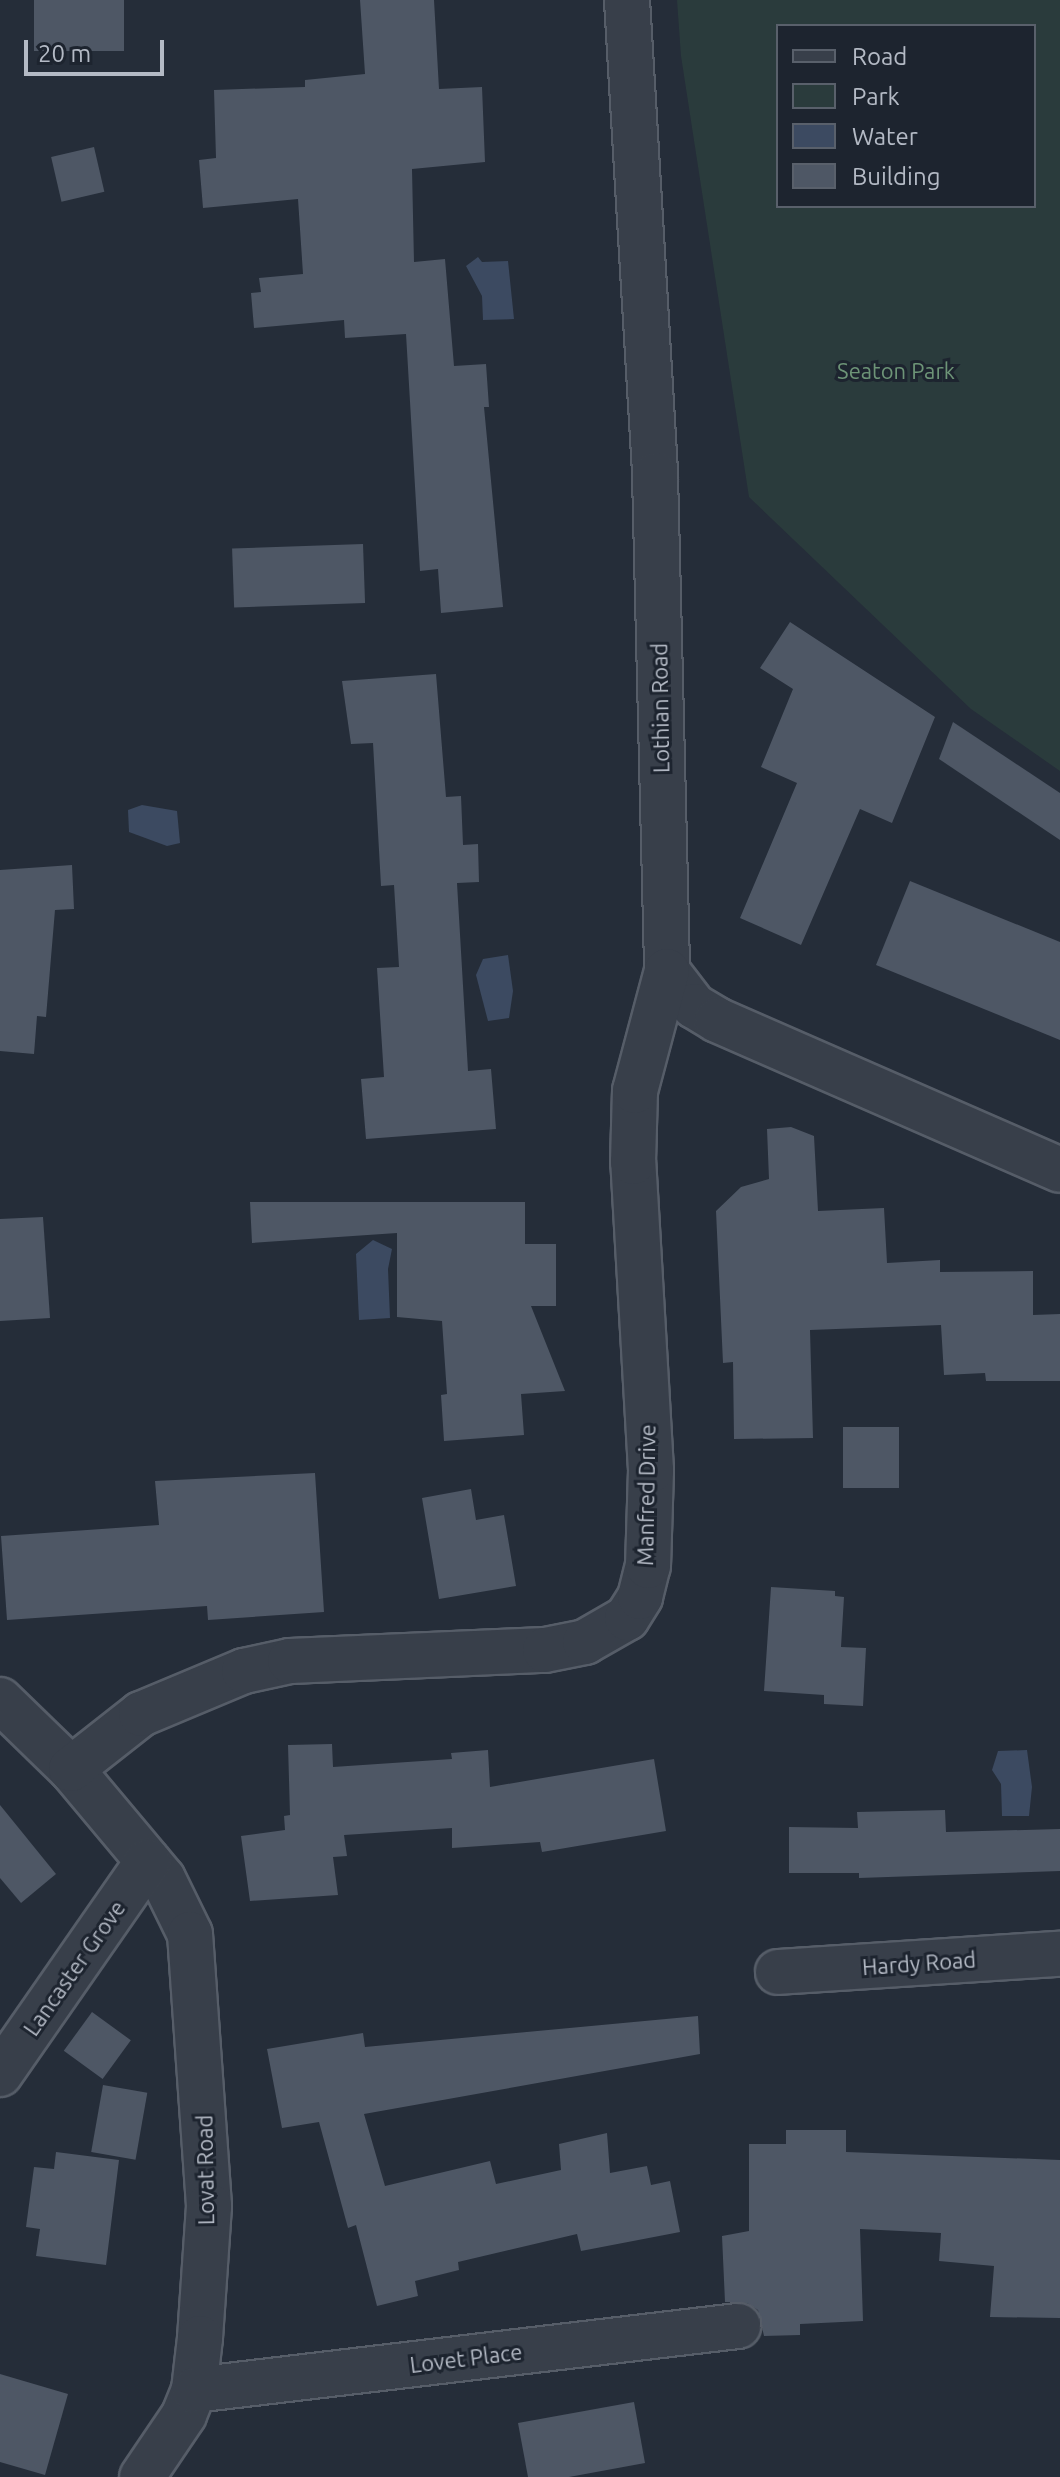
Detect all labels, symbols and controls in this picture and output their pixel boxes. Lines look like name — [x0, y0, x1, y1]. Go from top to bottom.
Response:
scale bar — [28, 24, 168, 74]
legend — [776, 24, 1036, 208]
text: 20 m — [38, 40, 91, 67]
text: Road — [852, 43, 907, 70]
text: Park — [852, 83, 900, 110]
text: Water — [852, 123, 918, 150]
text: Building — [852, 163, 940, 190]
park label: Seaton Park — [837, 358, 955, 384]
street label: Lothian Road — [646, 643, 674, 773]
street label: Manfred Drive — [632, 1424, 660, 1566]
street label: Lancaster Grove — [18, 1895, 130, 2041]
street label: Hardy Road — [861, 1946, 977, 1980]
street label: Lovat Road — [191, 2115, 219, 2225]
street label: Lovet Place — [408, 2338, 524, 2378]

